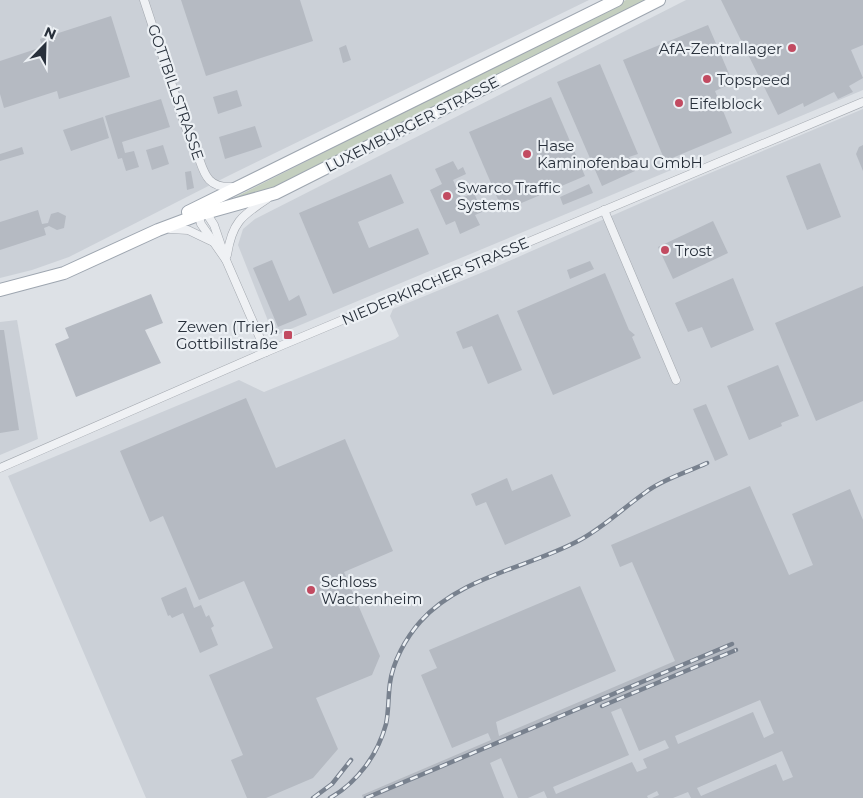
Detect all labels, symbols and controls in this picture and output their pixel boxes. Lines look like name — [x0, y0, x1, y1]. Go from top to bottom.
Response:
north arrow — [20, 20, 70, 70]
street label: GOTTBILLSTRASSE — [144, 22, 208, 162]
text: N — [41, 23, 59, 44]
place label: AfA-Zentrallager — [659, 39, 782, 58]
marker: AfA-Zentrallager — [786, 42, 798, 54]
place label: Topspeed — [717, 70, 790, 89]
street label: LUXEMBURGER STRASSE — [322, 72, 502, 176]
marker: Topspeed — [701, 73, 713, 85]
place label: Eifelblock — [689, 94, 762, 113]
marker: Eifelblock — [673, 97, 685, 109]
place label: Hase Kaminofenbau GmbH — [537, 136, 703, 172]
marker: Hase Kaminofenbau GmbH — [521, 148, 533, 160]
place label: Swarco Traffic Systems — [457, 178, 561, 214]
marker: Swarco Traffic Systems — [441, 190, 453, 202]
street label: NIEDERKIRCHER STRASSE — [339, 233, 531, 329]
place label: Trost — [675, 241, 712, 260]
marker: Trost — [659, 244, 671, 256]
place label: Zewen (Trier), Gottbillstraße — [176, 317, 278, 353]
marker: Zewen (Trier), Gottbillstraße — [282, 329, 294, 341]
place label: Schloss Wachenheim — [321, 572, 423, 608]
marker: Schloss Wachenheim — [305, 584, 317, 596]

